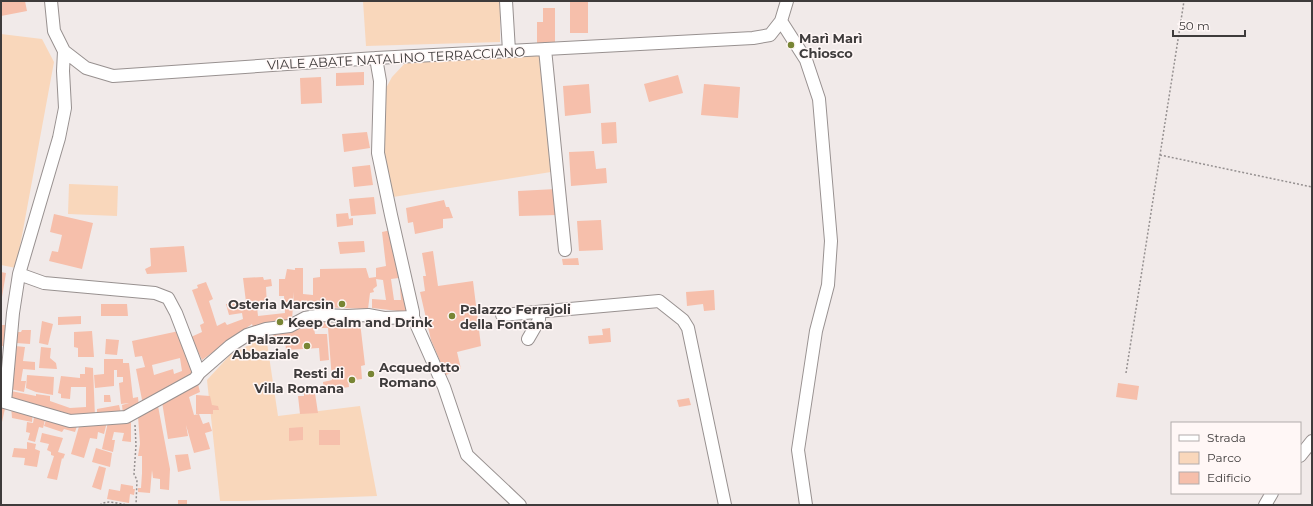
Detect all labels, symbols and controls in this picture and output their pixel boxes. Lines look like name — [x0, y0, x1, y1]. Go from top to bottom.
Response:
scale bar — [1173, 12, 1245, 38]
text: 50 m — [1179, 18, 1210, 33]
place label: Marì Marì Chiosco — [799, 30, 863, 61]
marker: Marì Marì Chiosco — [786, 40, 796, 50]
street label: VIALE ABATE NATALINO TERRACCIANO — [267, 43, 526, 73]
place label: Osteria Marcsin — [228, 296, 334, 312]
marker: Osteria Marcsin — [337, 299, 347, 309]
place label: Palazzo Ferrajoli della Fontana — [460, 301, 571, 332]
marker: Palazzo Ferrajoli della Fontana — [447, 311, 457, 321]
place label: Keep Calm and Drink — [288, 314, 433, 330]
marker: Keep Calm and Drink — [275, 317, 285, 327]
place label: Palazzo Abbaziale — [231, 331, 299, 362]
marker: Palazzo Abbaziale — [302, 341, 312, 351]
place label: Acquedotto Romano — [378, 359, 460, 390]
place label: Resti di Villa Romana — [253, 365, 344, 396]
marker: Acquedotto Romano — [366, 369, 376, 379]
marker: Resti di Villa Romana — [347, 375, 357, 385]
legend — [1171, 422, 1301, 494]
text: Strada — [1207, 430, 1246, 445]
text: Parco — [1207, 450, 1241, 465]
text: Edificio — [1207, 470, 1251, 485]

